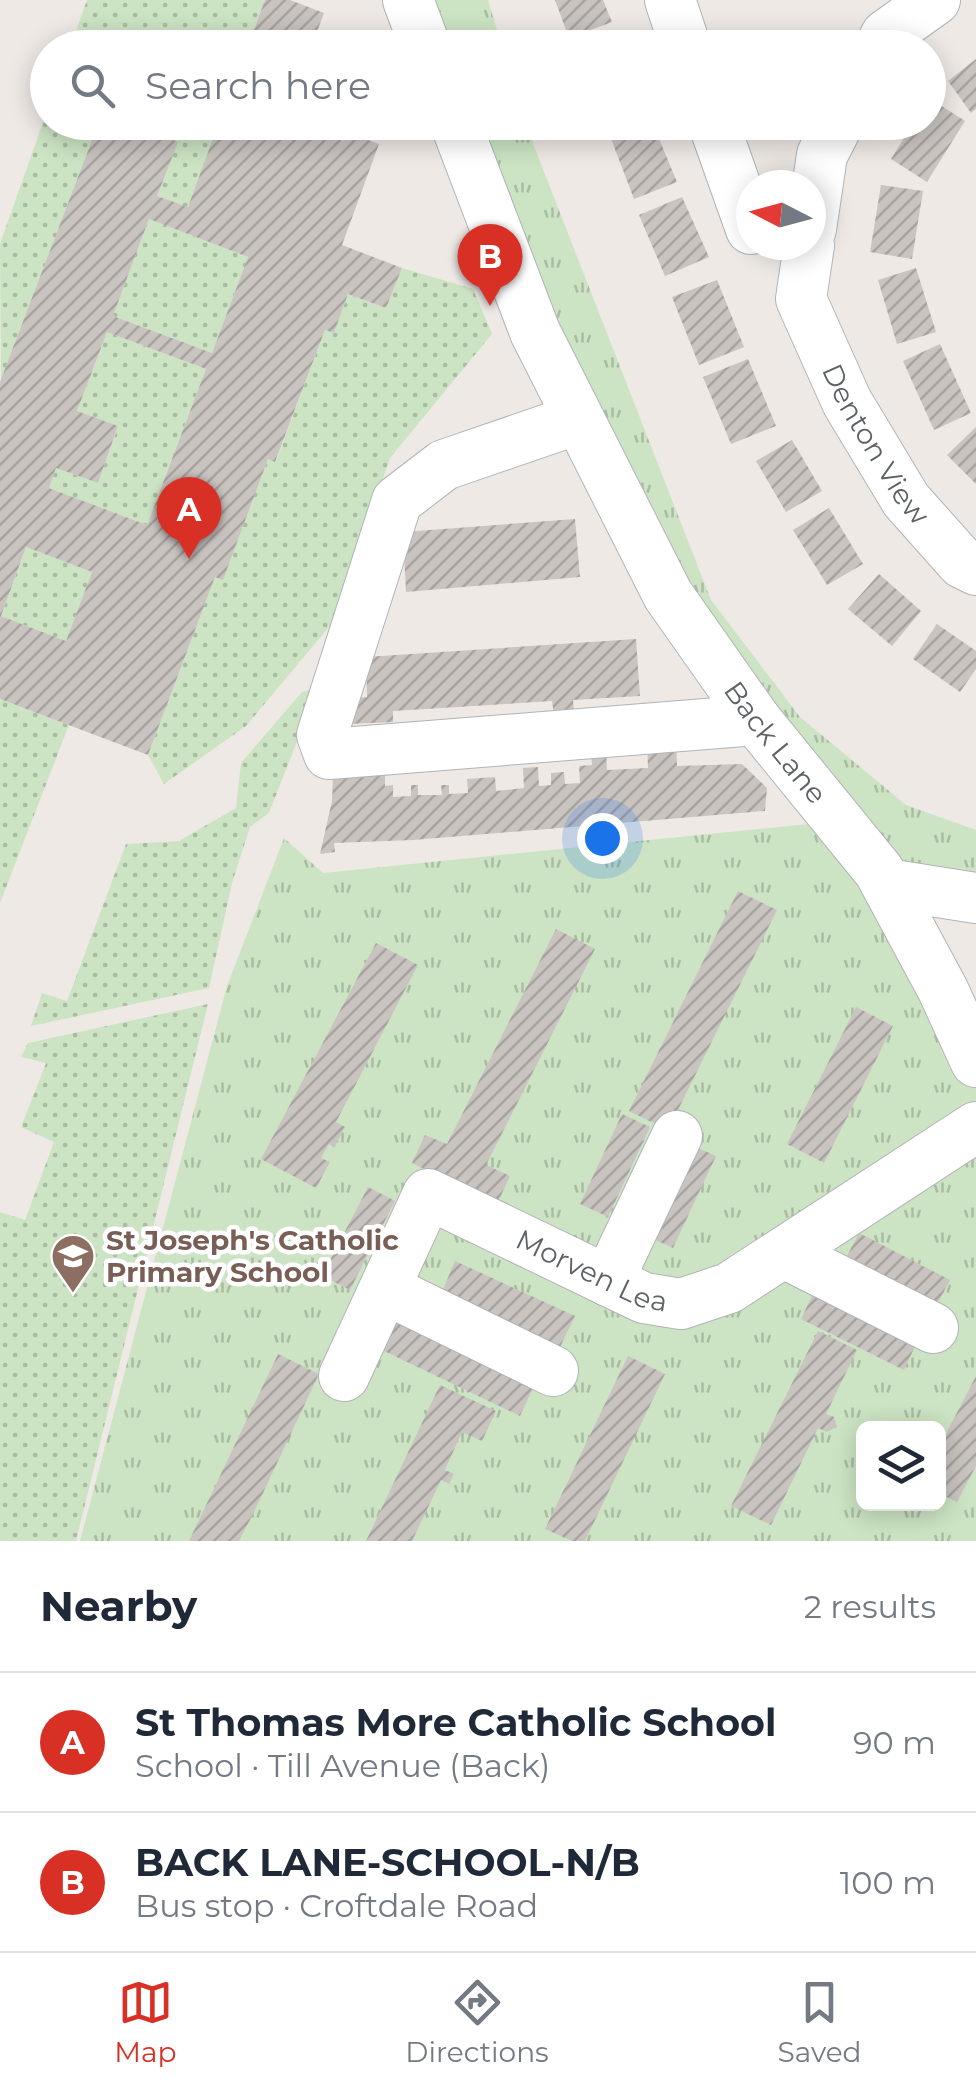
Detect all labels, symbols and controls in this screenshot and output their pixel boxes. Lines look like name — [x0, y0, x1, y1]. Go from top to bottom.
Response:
search box — [30, 30, 946, 140]
icon: search — [65, 58, 120, 113]
text: Search here — [145, 62, 371, 109]
north arrow — [736, 170, 826, 260]
pin: B — [458, 224, 522, 306]
street label: Denton View — [815, 358, 937, 532]
pin: A — [156, 476, 222, 559]
street label: Back Lane — [717, 675, 834, 810]
your location — [577, 813, 628, 864]
street label: Morven Lea — [511, 1222, 670, 1319]
place label: St Joseph's Catholic Primary School — [106, 1223, 399, 1289]
school or university icon: St Joseph's Catholic Primary School — [50, 1233, 96, 1294]
map controls — [856, 1421, 946, 1511]
button: layers — [856, 1421, 946, 1511]
text: Nearby — [40, 1580, 197, 1632]
text: 2 results — [804, 1587, 936, 1626]
text: St Thomas More Catholic School — [135, 1699, 776, 1746]
text: A — [60, 1723, 85, 1762]
text: 90 m — [853, 1723, 936, 1762]
text: School · Till Avenue (Back) — [135, 1746, 550, 1785]
text: BACK LANE-SCHOOL-N/B — [135, 1839, 640, 1886]
text: B — [60, 1863, 85, 1902]
text: 100 m — [840, 1863, 936, 1902]
text: Bus stop · Croftdale Road — [135, 1886, 538, 1925]
tab: Map — [114, 1975, 177, 2069]
tab: Directions — [405, 1975, 549, 2069]
tab: Saved — [777, 1975, 862, 2069]

